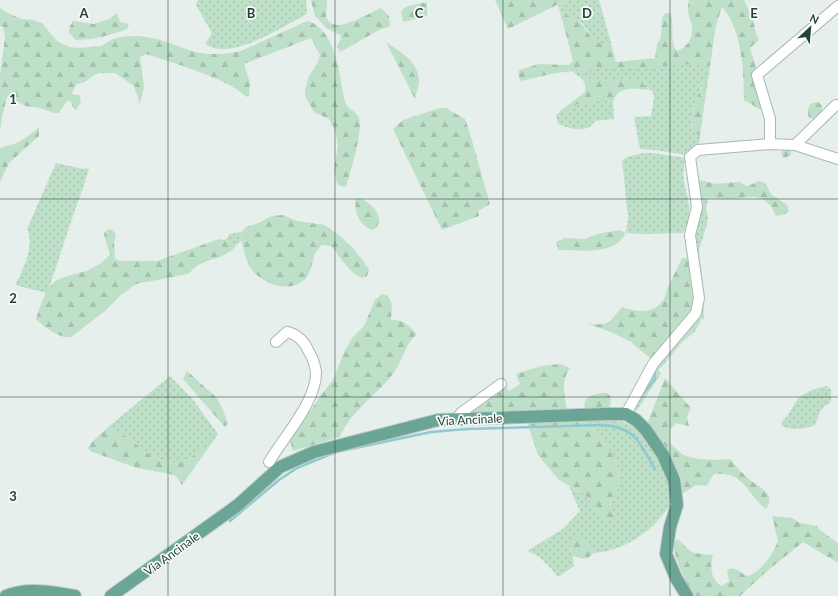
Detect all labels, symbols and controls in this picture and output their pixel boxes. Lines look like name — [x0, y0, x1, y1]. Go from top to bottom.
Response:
text: A — [78, 5, 89, 21]
text: B — [247, 5, 256, 21]
text: C — [415, 5, 424, 21]
text: D — [582, 5, 592, 21]
text: E — [750, 5, 758, 21]
north arrow — [790, 8, 830, 48]
text: N — [808, 11, 821, 26]
text: 1 — [9, 91, 17, 107]
text: 2 — [9, 290, 17, 306]
street label: Via Ancinale — [437, 410, 503, 429]
text: 3 — [9, 488, 17, 504]
street label: Via Ancinale — [141, 528, 202, 579]

